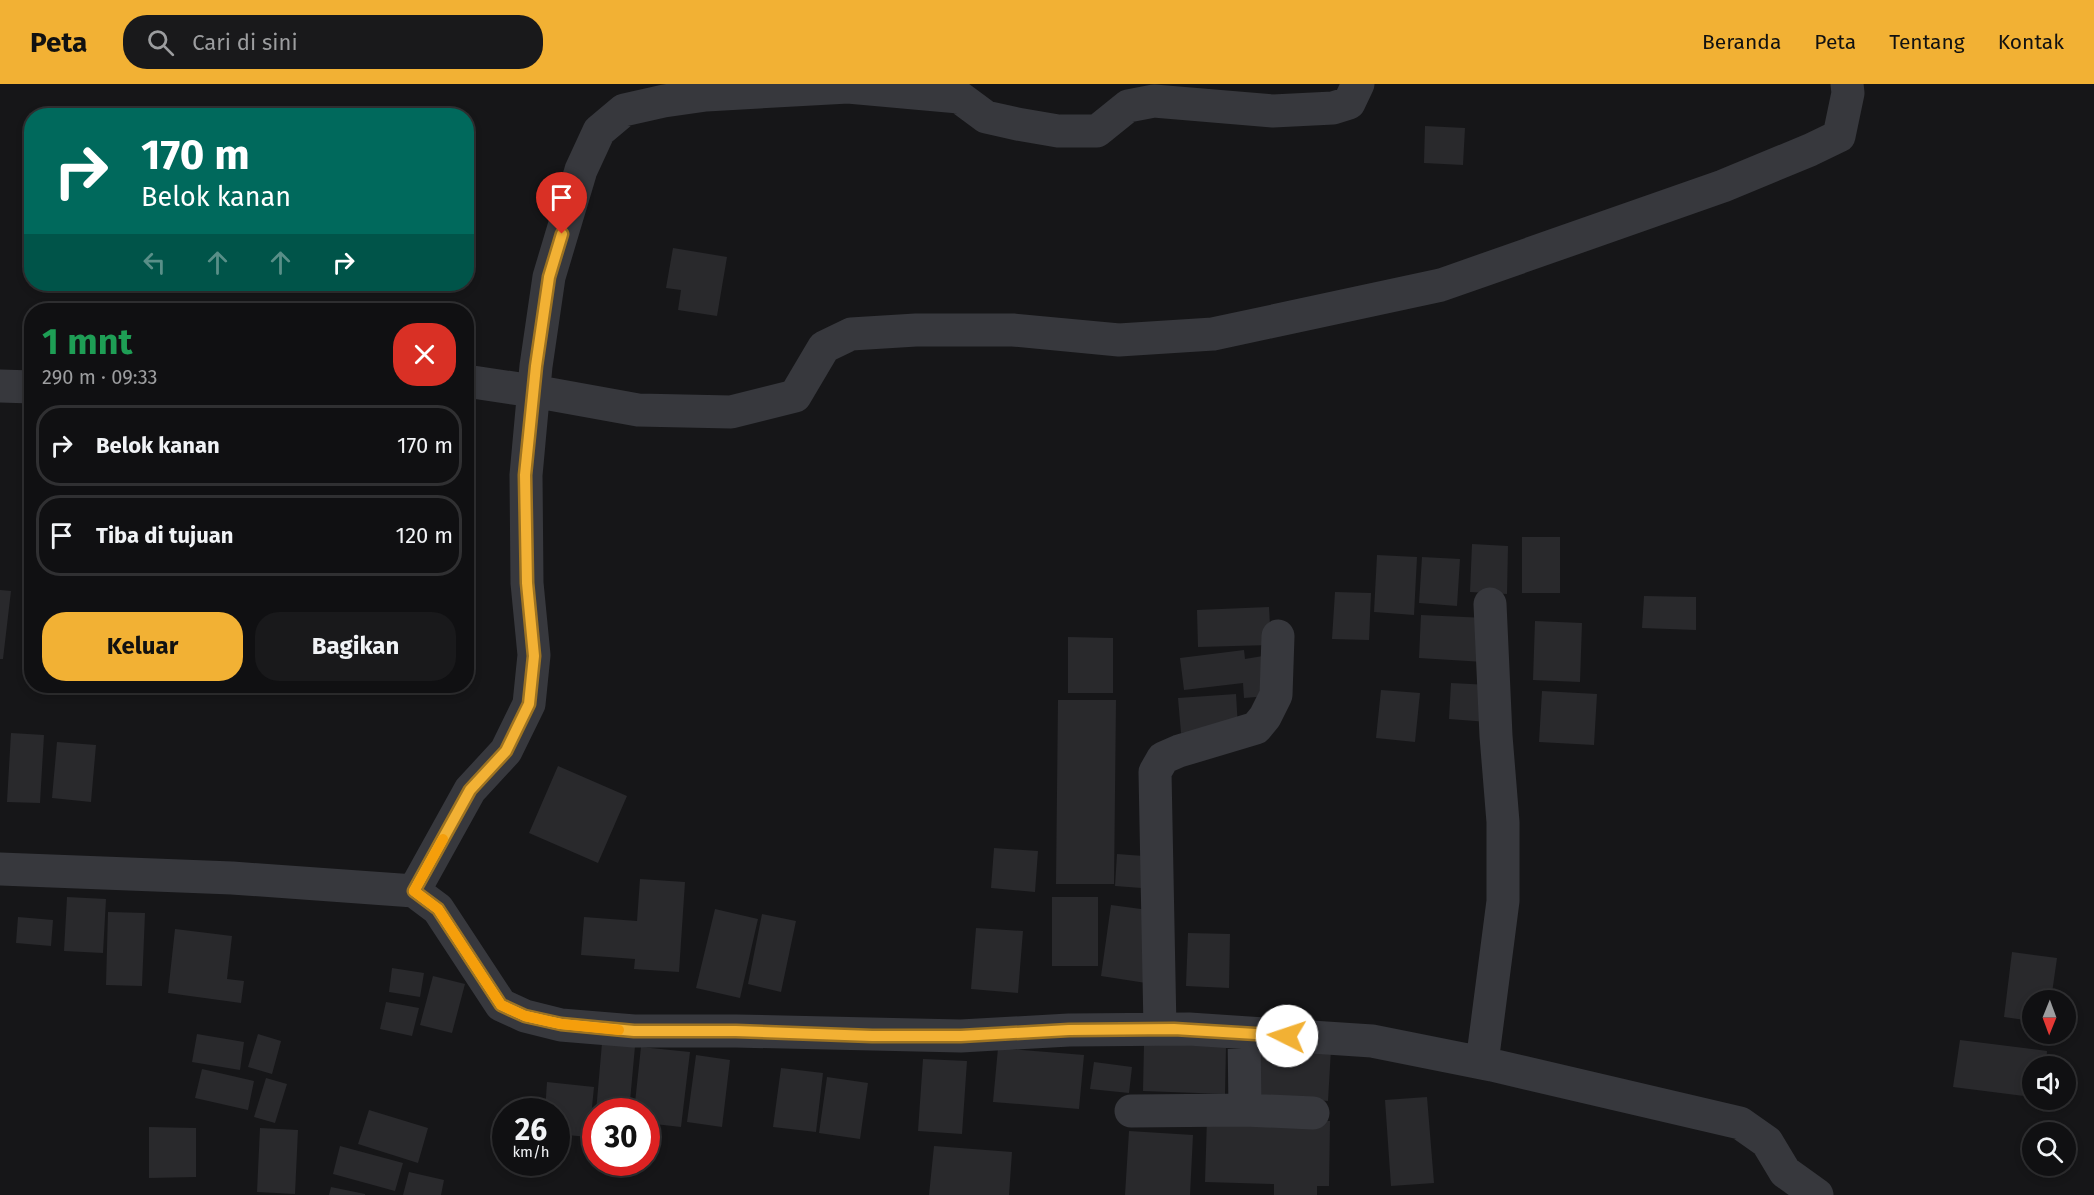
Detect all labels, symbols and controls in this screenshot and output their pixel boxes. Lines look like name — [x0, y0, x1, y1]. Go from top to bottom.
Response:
search box — [123, 15, 543, 69]
text: Peta — [30, 26, 87, 59]
icon: search — [144, 26, 177, 59]
text: Cari di sini — [192, 29, 298, 56]
text: Beranda — [1702, 29, 1781, 55]
text: Peta — [1814, 29, 1856, 55]
text: Tentang — [1889, 29, 1965, 55]
text: Kontak — [1998, 29, 2064, 55]
text: 170 m — [141, 130, 250, 180]
icon: right — [42, 132, 120, 210]
pin — [536, 172, 587, 234]
text: Belok kanan — [141, 181, 291, 213]
icon: arrive — [545, 181, 578, 214]
icon: left — [138, 246, 171, 279]
icon: ahead — [201, 246, 234, 279]
icon: ahead — [264, 246, 297, 279]
icon: right — [327, 246, 360, 279]
text: 1 mnt — [42, 320, 132, 364]
button: close — [393, 323, 456, 386]
text: 290 m · 09:33 — [42, 365, 158, 389]
icon: right — [45, 429, 78, 462]
text: Belok kanan — [96, 432, 220, 459]
text: 170 m — [397, 432, 453, 459]
icon: arrive — [45, 519, 78, 552]
text: Tiba di tujuan — [96, 522, 233, 549]
text: 120 m — [396, 522, 453, 549]
button: Keluar — [42, 612, 243, 681]
button: Bagikan — [255, 612, 456, 681]
north arrow — [2022, 990, 2076, 1044]
map controls — [2022, 990, 2076, 1176]
position arrow — [1255, 1004, 1319, 1068]
button: sound — [2022, 1056, 2076, 1110]
speed limit sign: 30 — [582, 1098, 660, 1176]
text: 26 — [515, 1112, 547, 1148]
button: search — [2022, 1122, 2076, 1176]
text: km/h — [512, 1143, 550, 1161]

